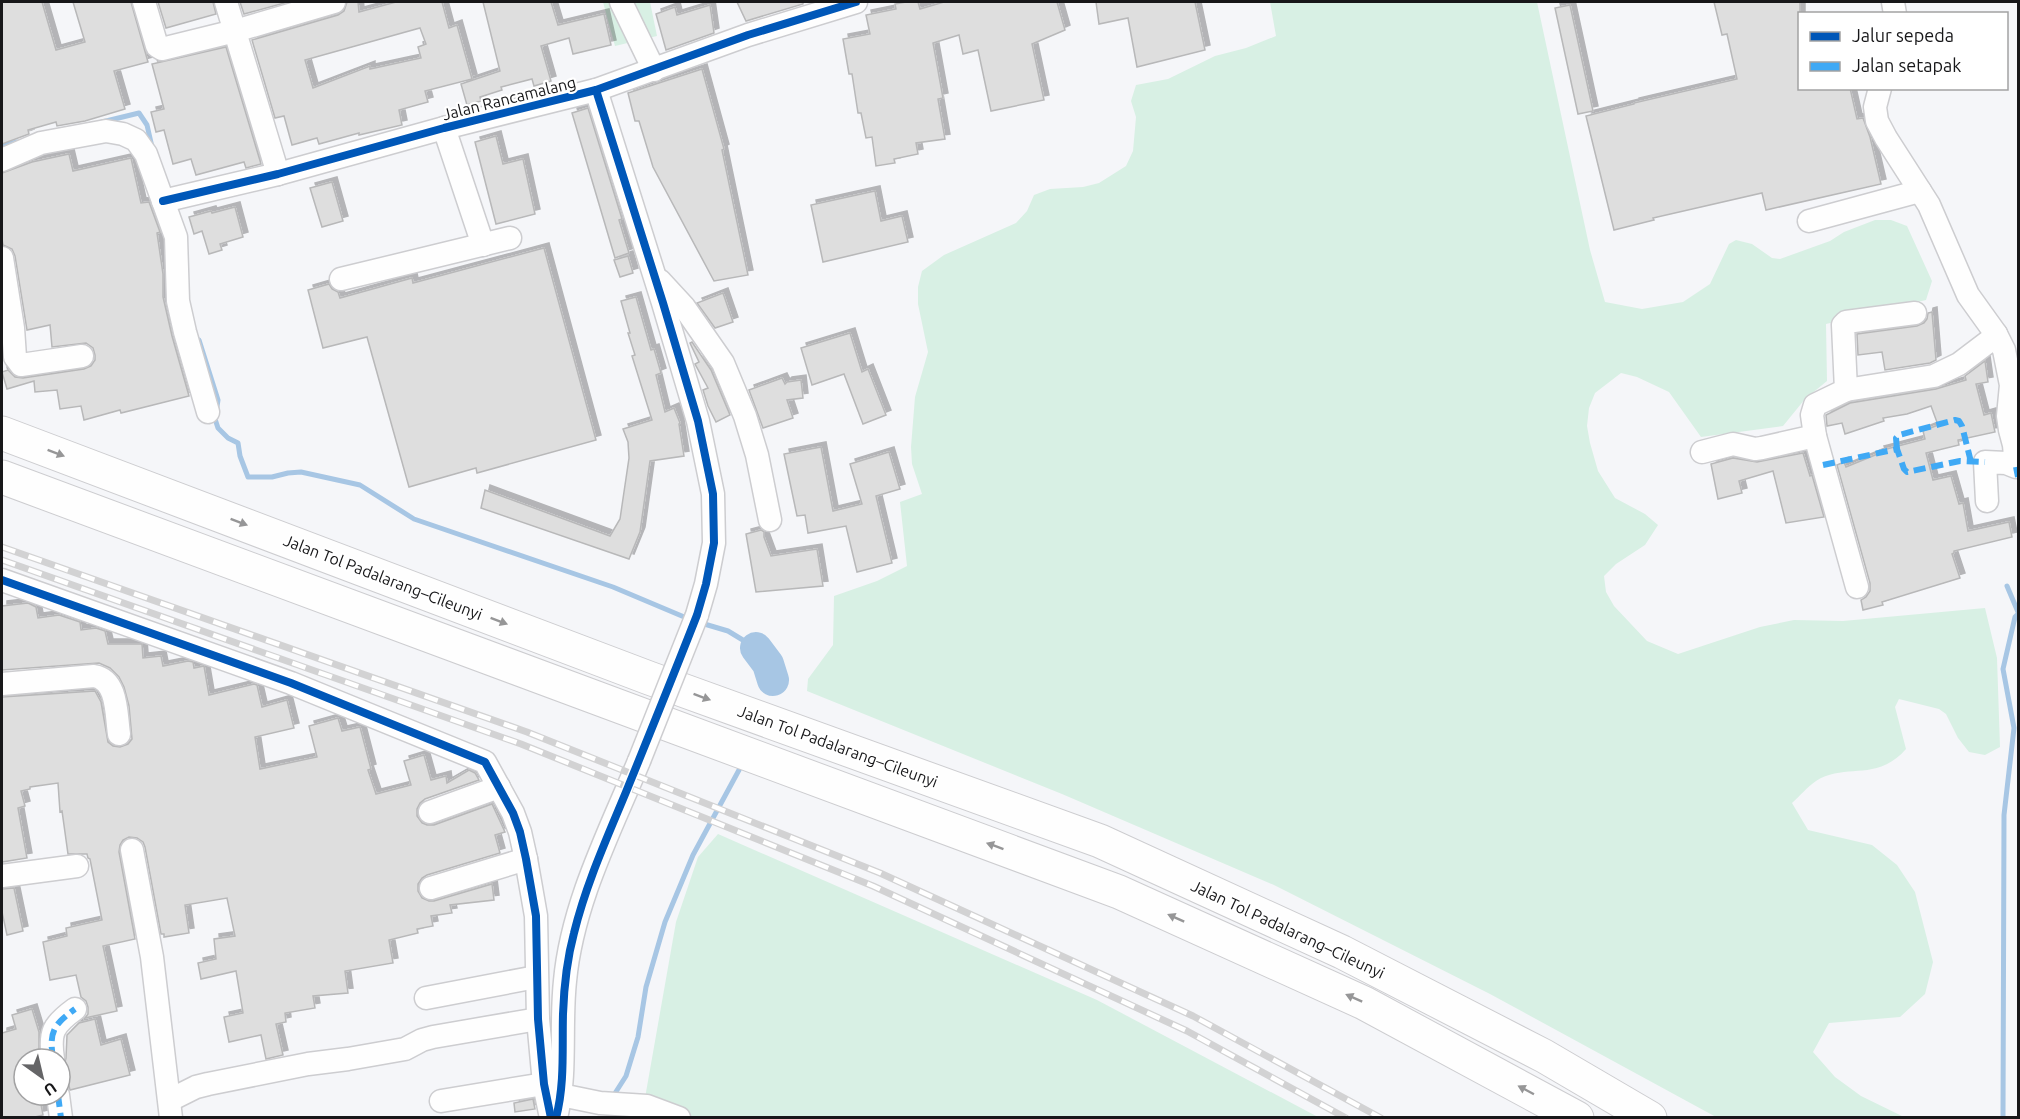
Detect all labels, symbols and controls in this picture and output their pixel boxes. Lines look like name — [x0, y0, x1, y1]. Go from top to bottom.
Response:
legend — [1798, 12, 2008, 90]
text: Jalur sepeda — [1852, 25, 1954, 45]
text: Jalan setapak — [1852, 55, 1961, 75]
street label: Jalan Rancamalang — [440, 73, 578, 123]
one-way arrow — [47, 449, 65, 459]
one-way arrow — [230, 518, 248, 528]
street label: Jalan Tol Padalarang–Cileunyi — [281, 531, 485, 623]
one-way arrow — [491, 617, 509, 627]
one-way arrow — [693, 693, 711, 702]
street label: Jalan Tol Padalarang–Cileunyi — [736, 701, 940, 791]
one-way arrow — [986, 840, 1004, 850]
street label: Jalan Tol Padalarang–Cileunyi — [1188, 876, 1388, 982]
one-way arrow — [1167, 913, 1184, 922]
one-way arrow — [1344, 993, 1362, 1003]
north arrow — [12, 1047, 72, 1107]
text: U — [41, 1079, 60, 1100]
one-way arrow — [1517, 1085, 1534, 1095]

